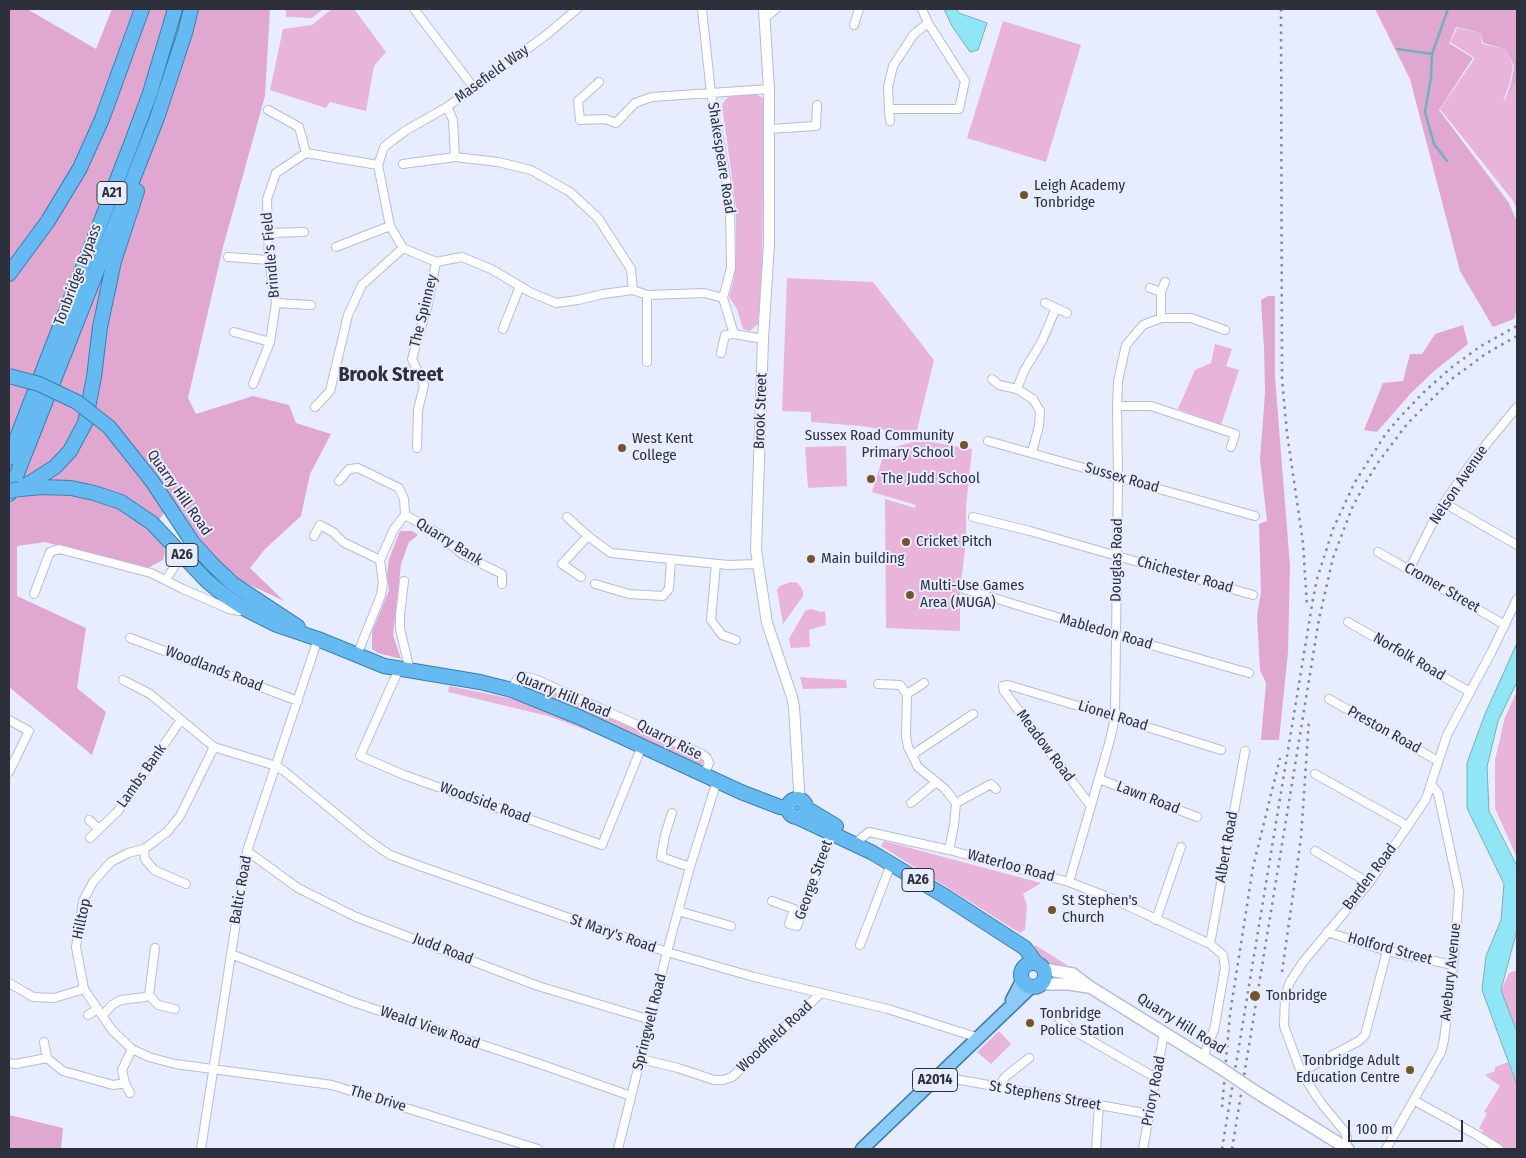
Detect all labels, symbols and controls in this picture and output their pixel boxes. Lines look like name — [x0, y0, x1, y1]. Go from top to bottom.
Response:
street label: Masefield Way — [452, 41, 532, 107]
street label: Shakespeare Road — [703, 101, 739, 215]
place label: Leigh Academy Tonbridge — [1034, 177, 1125, 212]
road number: A21 — [97, 182, 127, 204]
marker: Leigh Academy Tonbridge — [1018, 189, 1030, 201]
street label: Brindle's Field — [258, 211, 284, 299]
street label: Tonbridge Bypass — [50, 222, 106, 328]
street label: The Spinney — [406, 273, 442, 349]
district label: Brook Street — [338, 363, 444, 387]
street label: Brook Street — [751, 373, 771, 449]
place label: Sussex Road Community Primary School — [805, 427, 954, 462]
place label: West Kent College — [632, 430, 693, 465]
marker: Sussex Road Community Primary School — [958, 439, 970, 451]
marker: West Kent College — [616, 442, 628, 454]
street label: Nelson Avenue — [1426, 442, 1492, 528]
street label: Quarry Hill Road — [143, 447, 215, 539]
street label: Sussex Road — [1083, 459, 1161, 497]
place label: The Judd School — [881, 470, 980, 488]
marker: The Judd School — [865, 473, 877, 485]
street label: Quarry Bank — [412, 514, 486, 570]
street label: Douglas Road — [1107, 518, 1127, 602]
place label: Cricket Pitch — [916, 533, 992, 551]
marker: Cricket Pitch — [900, 536, 912, 548]
road number: A26 — [166, 544, 198, 566]
place label: Main building — [821, 550, 904, 568]
marker: Main building — [805, 553, 817, 565]
street label: Chichester Road — [1135, 553, 1235, 597]
street label: Cromer Street — [1401, 559, 1483, 617]
place label: Multi-Use Games Area (MUGA) — [920, 577, 1024, 612]
marker: Multi-Use Games Area (MUGA) — [904, 589, 916, 601]
street label: Mabledon Road — [1058, 610, 1154, 654]
street label: Norfolk Road — [1370, 629, 1448, 685]
street label: Woodlands Road — [163, 642, 265, 696]
street label: Quarry Hill Road — [513, 668, 613, 722]
street label: Lionel Road — [1076, 697, 1150, 735]
street label: Preston Road — [1344, 702, 1424, 758]
street label: Meadow Road — [1012, 706, 1078, 786]
street label: Quarry Rise — [633, 716, 705, 764]
street label: Lambs Bank — [113, 741, 171, 811]
street label: Woodside Road — [437, 778, 533, 828]
street label: Lawn Road — [1114, 778, 1182, 818]
street label: Albert Road — [1212, 810, 1242, 884]
street label: George Street — [791, 838, 837, 922]
street label: Barden Road — [1339, 840, 1401, 914]
street label: Waterloo Road — [965, 846, 1057, 886]
street label: Baltic Road — [226, 854, 256, 926]
road number: A26 — [902, 868, 934, 892]
place label: St Stephen's Church — [1062, 892, 1138, 927]
street label: Hilltop — [69, 897, 95, 941]
marker: St Stephen's Church — [1046, 904, 1058, 916]
street label: St Mary's Road — [568, 911, 658, 957]
street label: Avebury Avenue — [1437, 922, 1465, 1022]
street label: Judd Road — [411, 929, 475, 969]
street label: Holford Street — [1346, 929, 1434, 969]
street label: Springwell Road — [629, 972, 671, 1072]
place label: Tonbridge — [1266, 987, 1327, 1005]
marker: Tonbridge — [1248, 989, 1262, 1003]
street label: Quarry Hill Road — [1134, 990, 1228, 1058]
street label: Woodfield Road — [733, 997, 817, 1077]
street label: Weald View Road — [378, 1003, 482, 1053]
place label: Tonbridge Police Station — [1040, 1005, 1124, 1040]
marker: Tonbridge Police Station — [1024, 1017, 1036, 1029]
place label: Tonbridge Adult Education Centre — [1296, 1052, 1400, 1087]
street label: Priory Road — [1138, 1054, 1170, 1128]
marker: Tonbridge Adult Education Centre — [1404, 1064, 1416, 1076]
road number: A2014 — [912, 1068, 958, 1092]
street label: St Stephens Street — [988, 1077, 1102, 1115]
street label: The Drive — [348, 1082, 408, 1116]
scale bar — [1351, 1110, 1466, 1142]
text: 100 m — [1356, 1120, 1393, 1138]

